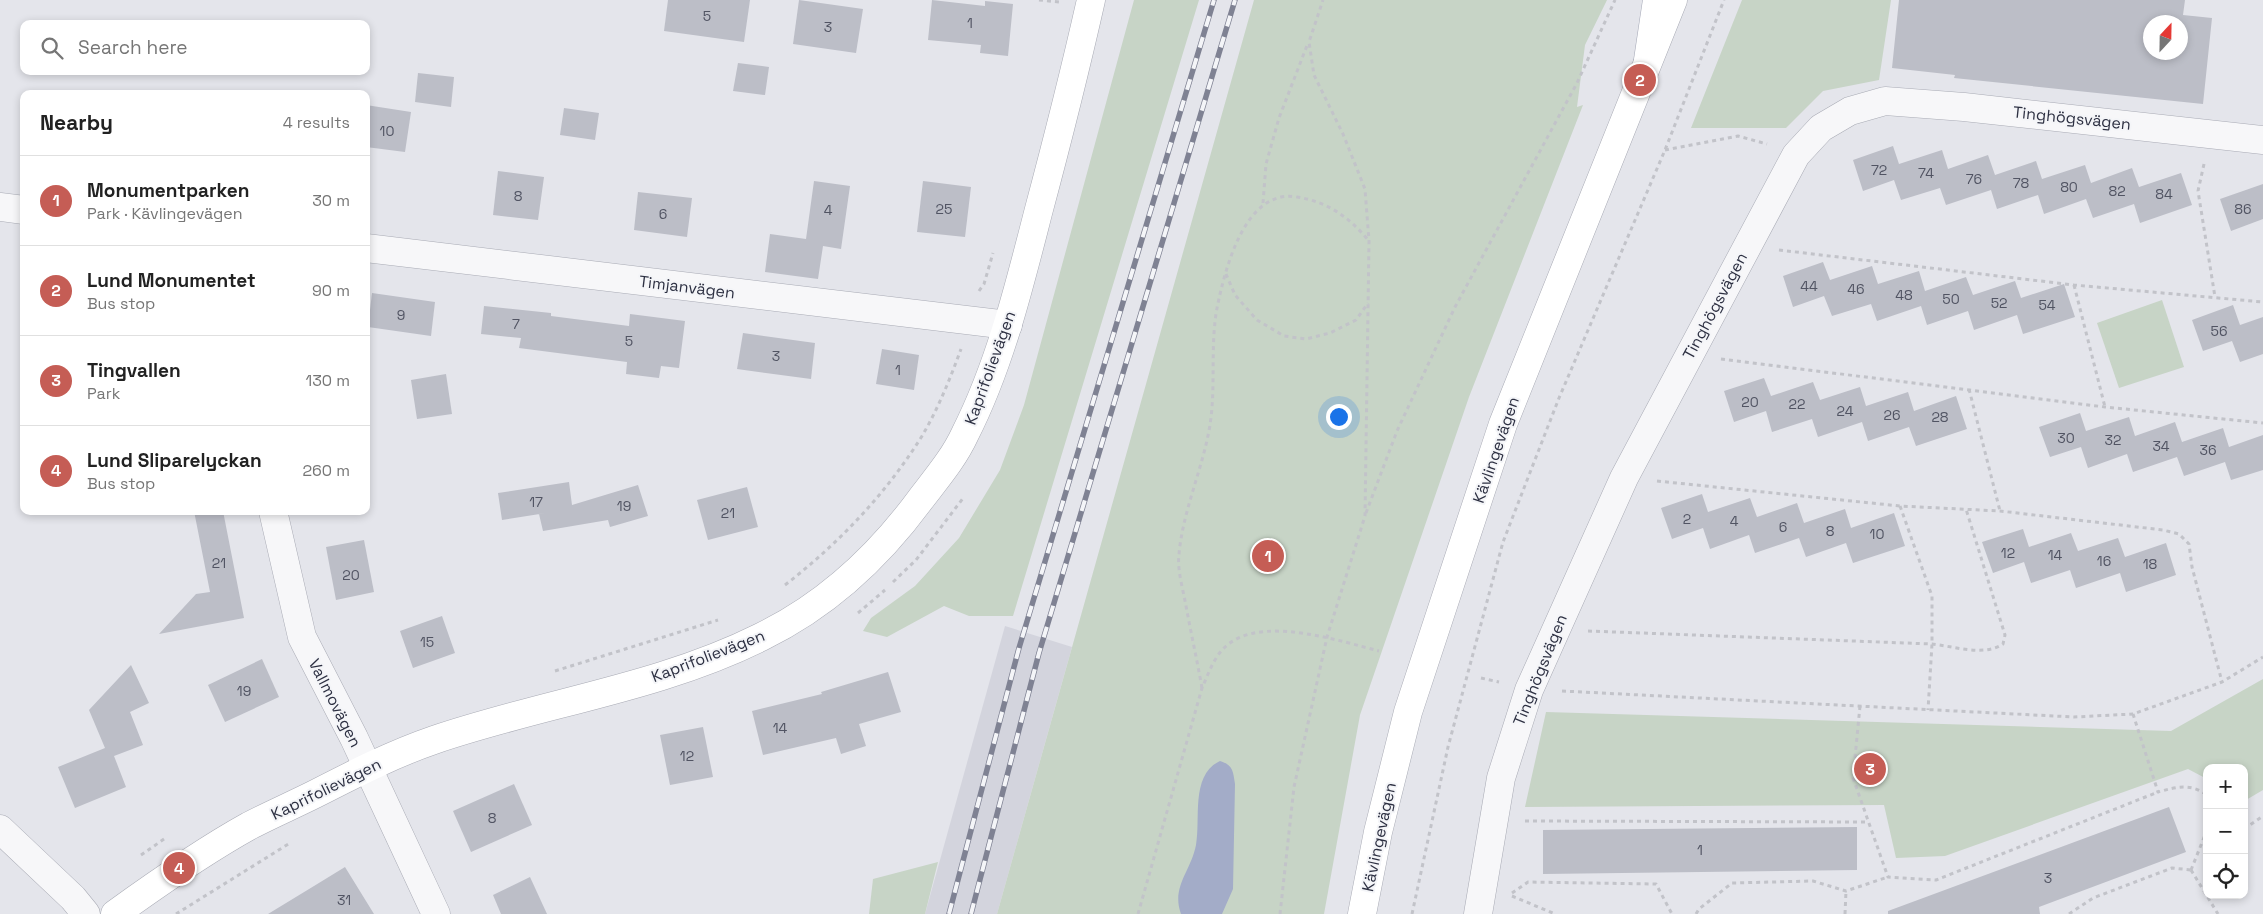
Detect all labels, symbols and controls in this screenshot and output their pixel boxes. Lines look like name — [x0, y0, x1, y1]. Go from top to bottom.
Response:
house number: 5 — [703, 7, 711, 25]
house number: 1 — [967, 14, 973, 32]
north arrow — [2143, 15, 2188, 60]
house number: 3 — [824, 18, 832, 36]
search box — [20, 20, 370, 75]
icon: search — [38, 34, 66, 62]
text: Search here — [78, 35, 188, 60]
pin: 2 — [1624, 61, 1656, 99]
street label: Tinghögsvägen — [2012, 101, 2132, 135]
text: Nearby — [40, 109, 113, 136]
text: 4 results — [283, 112, 350, 133]
house number: 10 — [380, 122, 394, 140]
house number: 72 — [1871, 161, 1887, 179]
house number: 74 — [1918, 164, 1934, 182]
house number: 76 — [1966, 170, 1982, 188]
house number: 78 — [2013, 174, 2030, 192]
text: Monumentparken — [87, 178, 249, 203]
house number: 80 — [2060, 178, 2078, 196]
house number: 82 — [2108, 182, 2126, 200]
house number: 84 — [2155, 185, 2173, 203]
house number: 8 — [514, 187, 523, 205]
text: 1 — [52, 190, 60, 211]
text: 30 m — [312, 190, 350, 211]
house number: 25 — [936, 200, 952, 218]
house number: 86 — [2234, 200, 2252, 218]
house number: 4 — [824, 201, 833, 219]
text: Park · Kävlingevägen — [87, 203, 243, 224]
house number: 6 — [659, 205, 667, 223]
street label: Tinghögsvägen — [1678, 249, 1752, 363]
text: Lund Monumentet — [87, 268, 256, 293]
street label: Timjanvägen — [638, 271, 736, 303]
house number: 44 — [1800, 277, 1818, 295]
text: 2 — [51, 280, 61, 301]
text: 90 m — [312, 280, 350, 301]
house number: 46 — [1847, 280, 1865, 298]
house number: 48 — [1895, 286, 1913, 304]
house number: 50 — [1942, 290, 1960, 308]
text: Bus stop — [87, 293, 155, 314]
house number: 52 — [1991, 294, 2007, 312]
house number: 54 — [2038, 296, 2056, 314]
house number: 9 — [397, 306, 405, 324]
street label: Kaprifolievägen — [960, 308, 1020, 428]
house number: 7 — [512, 315, 520, 333]
house number: 56 — [2211, 322, 2227, 340]
house number: 5 — [625, 332, 633, 350]
house number: 3 — [772, 347, 780, 365]
text: Tingvallen — [87, 358, 181, 383]
house number: 1 — [895, 361, 901, 379]
text: 3 — [51, 370, 61, 391]
text: 130 m — [306, 370, 350, 391]
text: Park — [87, 383, 120, 404]
house number: 20 — [1741, 393, 1759, 411]
street label: Kävlingevägen — [1468, 394, 1524, 506]
house number: 22 — [1789, 395, 1805, 413]
house number: 24 — [1837, 402, 1854, 420]
your location — [1326, 404, 1352, 430]
house number: 26 — [1883, 406, 1901, 424]
house number: 28 — [1931, 408, 1949, 426]
house number: 30 — [2057, 429, 2075, 447]
house number: 32 — [2105, 431, 2121, 449]
house number: 34 — [2152, 437, 2170, 455]
house number: 36 — [2199, 441, 2217, 459]
text: Lund Sliparelyckan — [87, 448, 262, 473]
text: 4 — [51, 460, 61, 481]
text: 260 m — [302, 460, 350, 481]
text: Bus stop — [87, 473, 155, 494]
house number: 17 — [529, 493, 543, 511]
house number: 19 — [617, 497, 631, 515]
house number: 21 — [721, 504, 735, 522]
house number: 2 — [1683, 510, 1691, 528]
house number: 4 — [1730, 512, 1739, 530]
house number: 6 — [1779, 518, 1787, 536]
house number: 8 — [1826, 522, 1835, 540]
house number: 10 — [1870, 525, 1884, 543]
pin: 1 — [1252, 537, 1284, 575]
house number: 12 — [2001, 544, 2015, 562]
house number: 14 — [2048, 546, 2063, 564]
house number: 16 — [2097, 552, 2111, 570]
house number: 21 — [212, 554, 226, 572]
house number: 18 — [2143, 555, 2158, 573]
house number: 20 — [342, 566, 360, 584]
street label: Tinghögsvägen — [1508, 611, 1572, 729]
street label: Kaprifolievägen — [648, 625, 768, 687]
house number: 15 — [420, 633, 434, 651]
street label: Vallmovägen — [304, 655, 366, 751]
house number: 19 — [237, 682, 251, 700]
house number: 14 — [773, 719, 788, 737]
house number: 12 — [680, 747, 694, 765]
pin: 3 — [1854, 750, 1886, 788]
street label: Kaprifolievägen — [268, 753, 384, 825]
map controls — [2203, 764, 2248, 899]
button: + — [2203, 764, 2248, 809]
street label: Kävlingevägen — [1357, 780, 1401, 894]
house number: 8 — [488, 809, 497, 827]
button: − — [2203, 809, 2248, 854]
house number: 1 — [1697, 841, 1703, 859]
pin: 4 — [163, 849, 195, 887]
button: locate — [2203, 854, 2248, 899]
house number: 3 — [2044, 869, 2052, 887]
house number: 31 — [337, 891, 351, 909]

